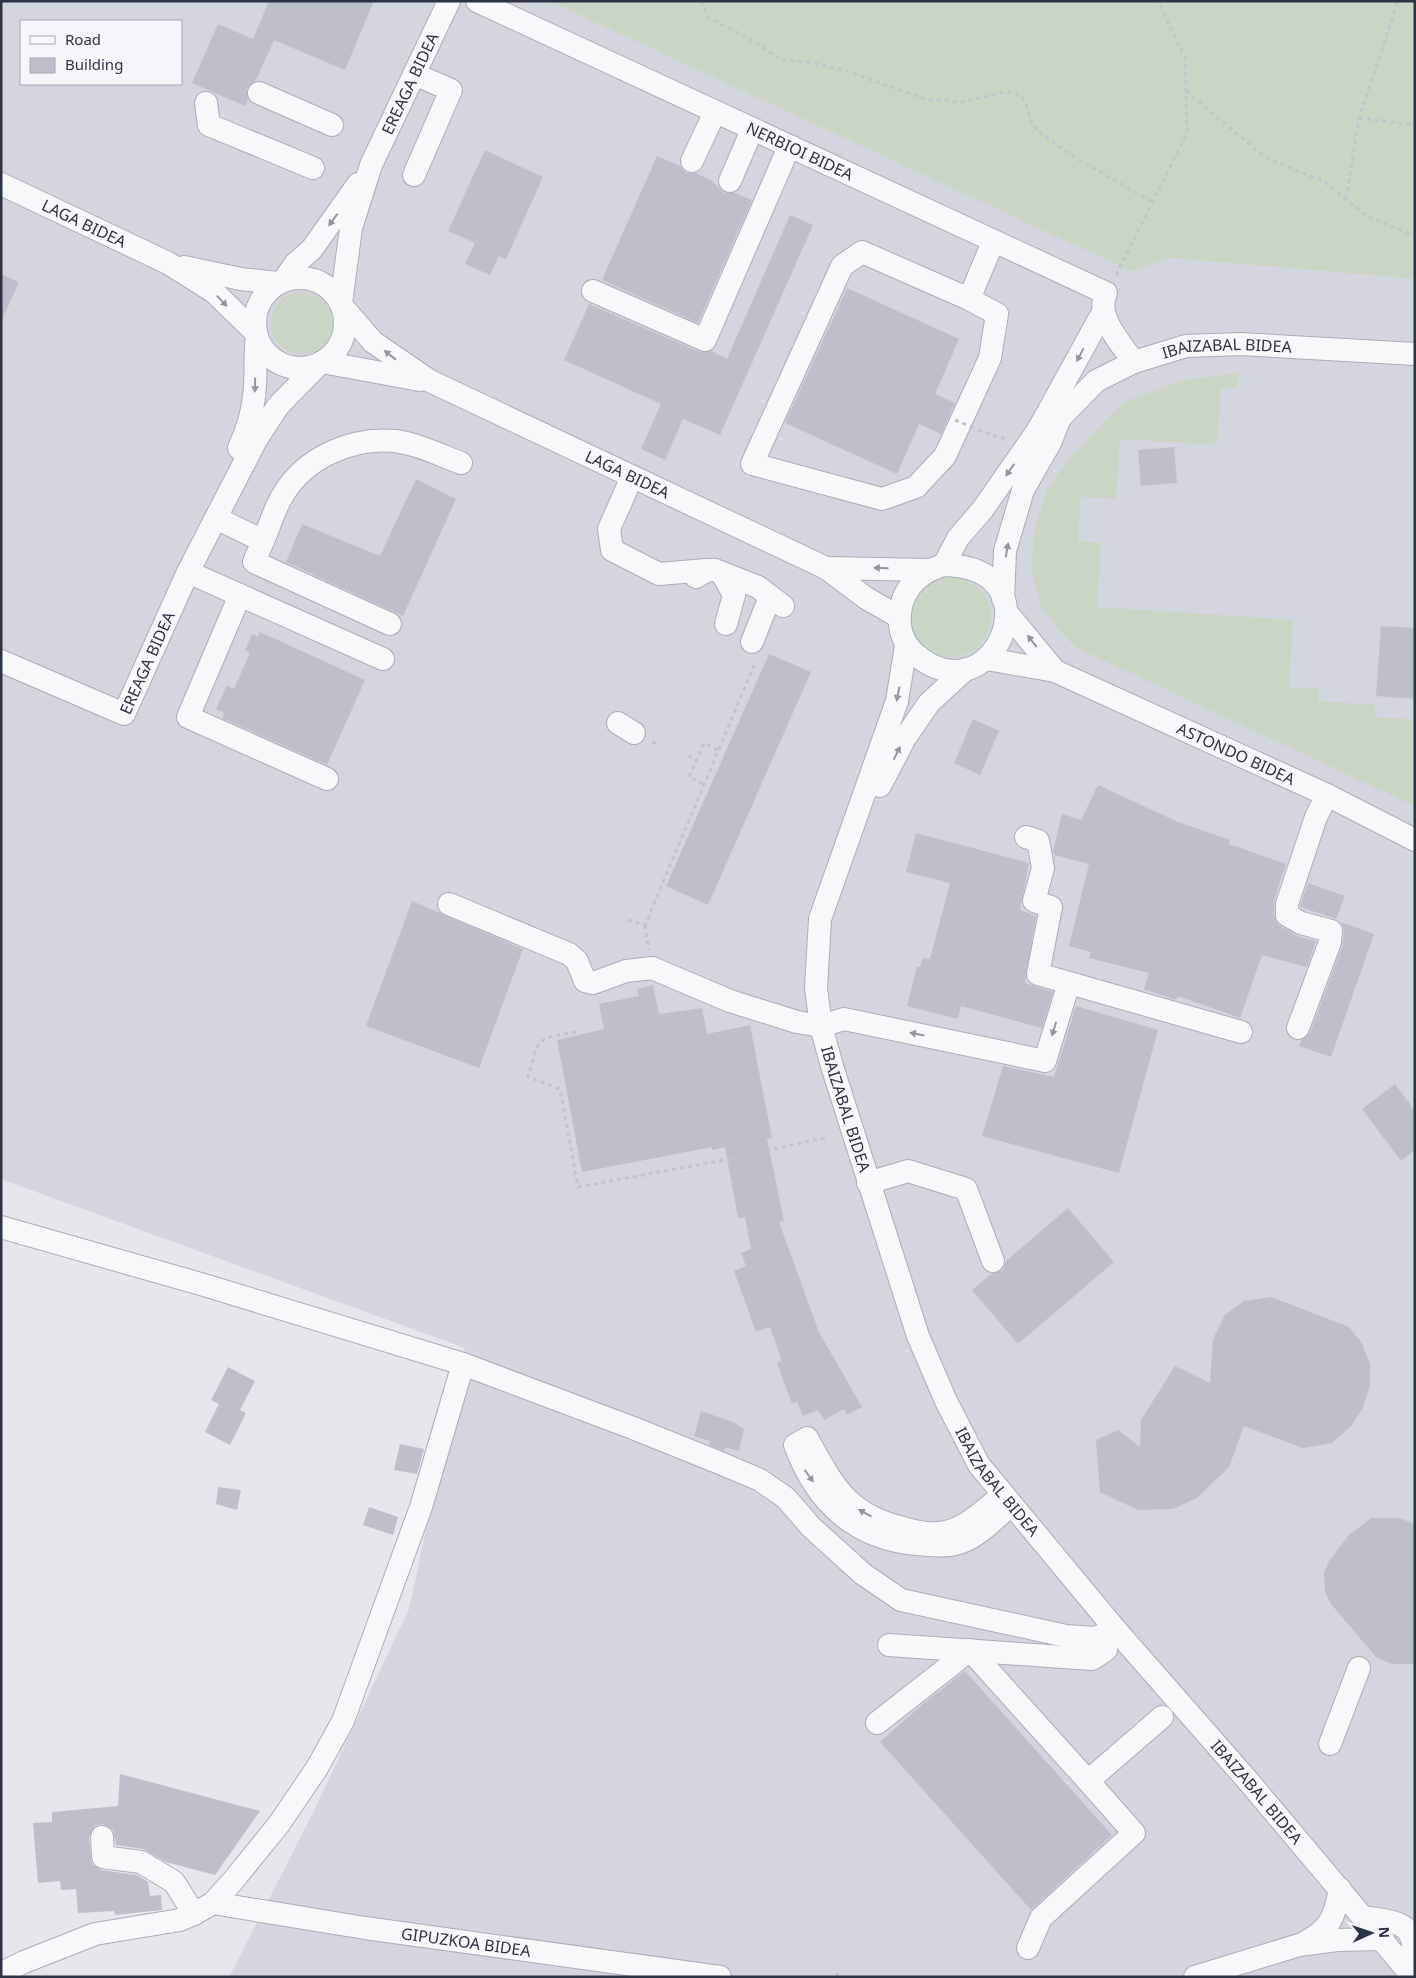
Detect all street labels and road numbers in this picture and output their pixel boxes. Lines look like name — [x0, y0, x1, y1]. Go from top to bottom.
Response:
street label: EREAGA BIDEA — [376, 28, 444, 138]
street label: NERBIOI BIDEA — [743, 117, 858, 186]
street label: LAGA BIDEA — [38, 194, 131, 253]
street label: IBAIZABAL BIDEA — [1159, 333, 1293, 364]
street label: LAGA BIDEA — [582, 445, 674, 504]
street label: EREAGA BIDEA — [114, 607, 180, 718]
street label: ASTONDO BIDEA — [1174, 717, 1299, 790]
street label: IBAIZABAL BIDEA — [816, 1044, 876, 1175]
street label: IBAIZABAL BIDEA — [950, 1423, 1045, 1541]
street label: IBAIZABAL BIDEA — [1206, 1735, 1308, 1849]
street label: GIPUZKOA BIDEA — [400, 1922, 533, 1962]

